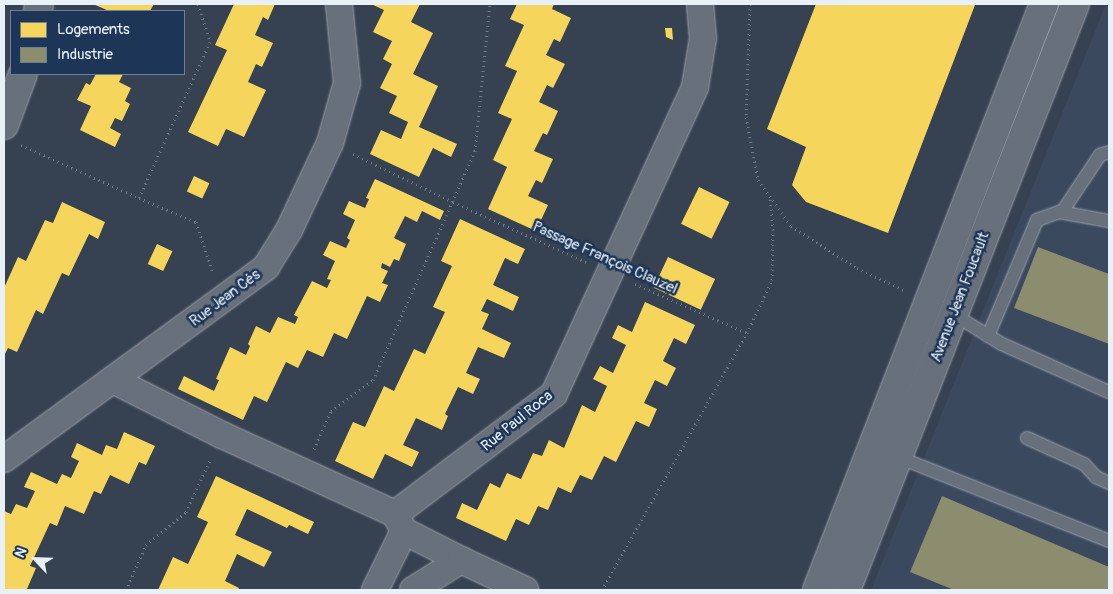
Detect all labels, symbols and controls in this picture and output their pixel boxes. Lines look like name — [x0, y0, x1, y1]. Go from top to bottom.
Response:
legend — [10, 10, 185, 75]
text: Logements — [57, 20, 130, 39]
text: Industrie — [57, 45, 113, 64]
street label: Passage François Clauzel — [530, 218, 680, 298]
street label: Avenue Jean Foucault — [927, 230, 993, 364]
street label: Rue Jean Cés — [186, 266, 264, 330]
street label: Rue Paul Roca — [478, 387, 556, 455]
north arrow — [10, 534, 60, 584]
text: N — [11, 545, 31, 560]

